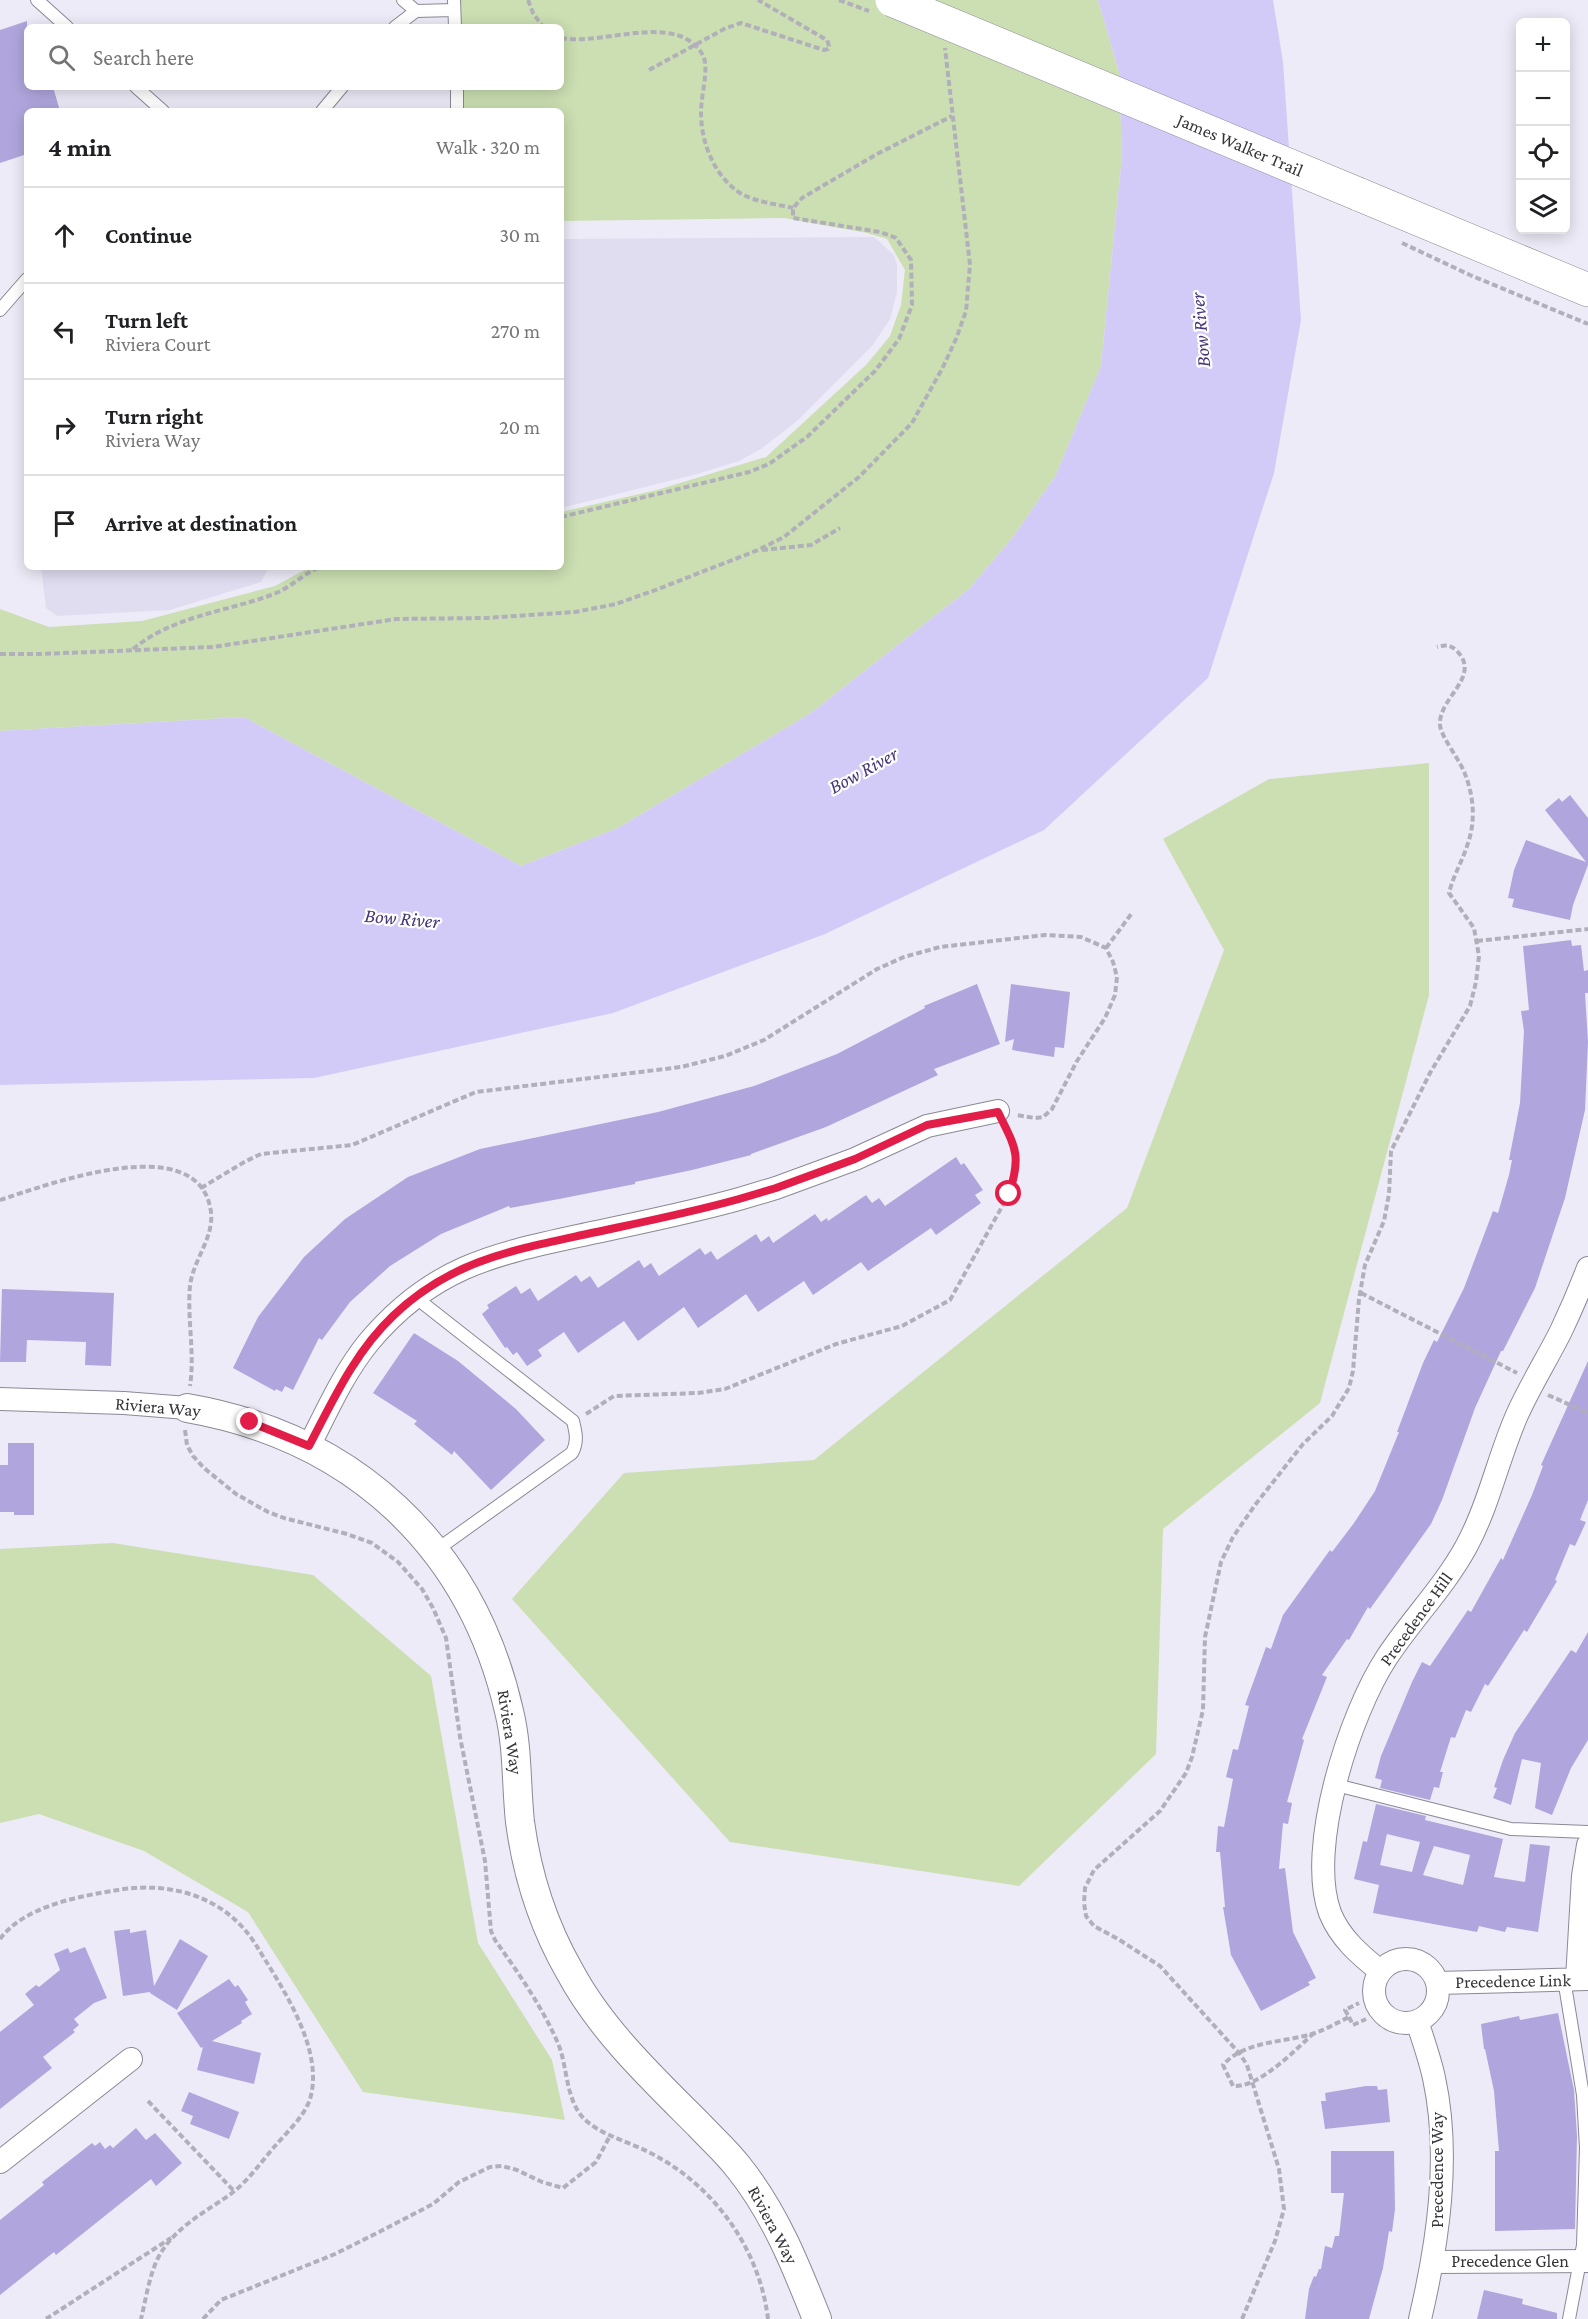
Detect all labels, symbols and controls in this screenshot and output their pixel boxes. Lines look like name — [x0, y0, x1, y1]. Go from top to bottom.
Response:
map controls — [1516, 18, 1570, 234]
button: + — [1516, 18, 1570, 72]
search box — [24, 24, 564, 90]
icon: search — [45, 41, 78, 74]
text: Search here — [93, 45, 194, 70]
button: − — [1516, 72, 1570, 126]
street label: James Walker Trail — [1172, 109, 1306, 181]
button: locate — [1516, 126, 1570, 180]
text: 4 min — [48, 133, 112, 162]
text: Walk · 320 m — [436, 136, 540, 158]
button: layers — [1516, 180, 1570, 234]
icon: ahead — [48, 219, 81, 252]
text: Continue — [105, 223, 192, 248]
text: 30 m — [499, 224, 540, 246]
water label: Bow River — [1186, 291, 1214, 368]
text: Turn left — [105, 308, 188, 333]
icon: left — [48, 315, 81, 348]
text: 270 m — [491, 320, 540, 342]
text: Riviera Court — [105, 333, 210, 355]
text: Turn right — [105, 404, 203, 429]
icon: right — [48, 411, 81, 444]
text: 20 m — [499, 416, 540, 438]
text: Riviera Way — [105, 429, 200, 451]
icon: arrive — [48, 507, 81, 540]
text: Arrive at destination — [105, 511, 297, 536]
water label: Bow River — [825, 742, 902, 798]
water label: Bow River — [364, 904, 441, 932]
route start — [995, 1180, 1021, 1206]
street label: Riviera Way — [114, 1393, 202, 1421]
route end — [236, 1408, 262, 1434]
street label: Precedence Hill — [1376, 1568, 1457, 1669]
street label: Riviera Way — [493, 1688, 527, 1777]
street label: Precedence Link — [1455, 1970, 1572, 1992]
street label: Precedence Way — [1427, 2111, 1447, 2228]
street label: Riviera Way — [744, 2182, 802, 2268]
street label: Precedence Glen — [1451, 2251, 1569, 2271]

